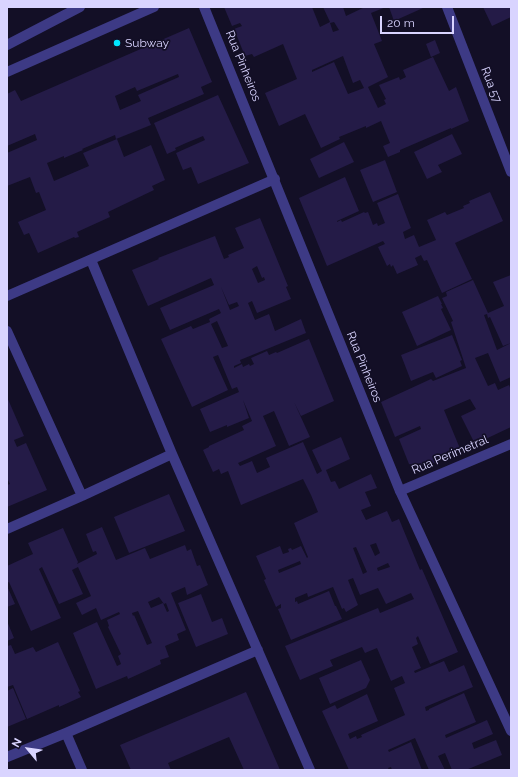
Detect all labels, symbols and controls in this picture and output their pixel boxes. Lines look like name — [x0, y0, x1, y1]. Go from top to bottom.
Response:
scale bar — [382, 8, 456, 34]
text: 20 m — [387, 16, 415, 30]
street label: Rua Pinheiros — [222, 28, 264, 104]
place label: Subway — [125, 36, 169, 50]
marker: Subway — [112, 38, 122, 48]
street label: Rua 57 — [478, 65, 504, 105]
street label: Rua Pinheiros — [343, 329, 385, 405]
street label: Rua Perimetral — [410, 432, 490, 478]
north arrow — [8, 729, 48, 769]
text: N — [9, 736, 25, 750]

